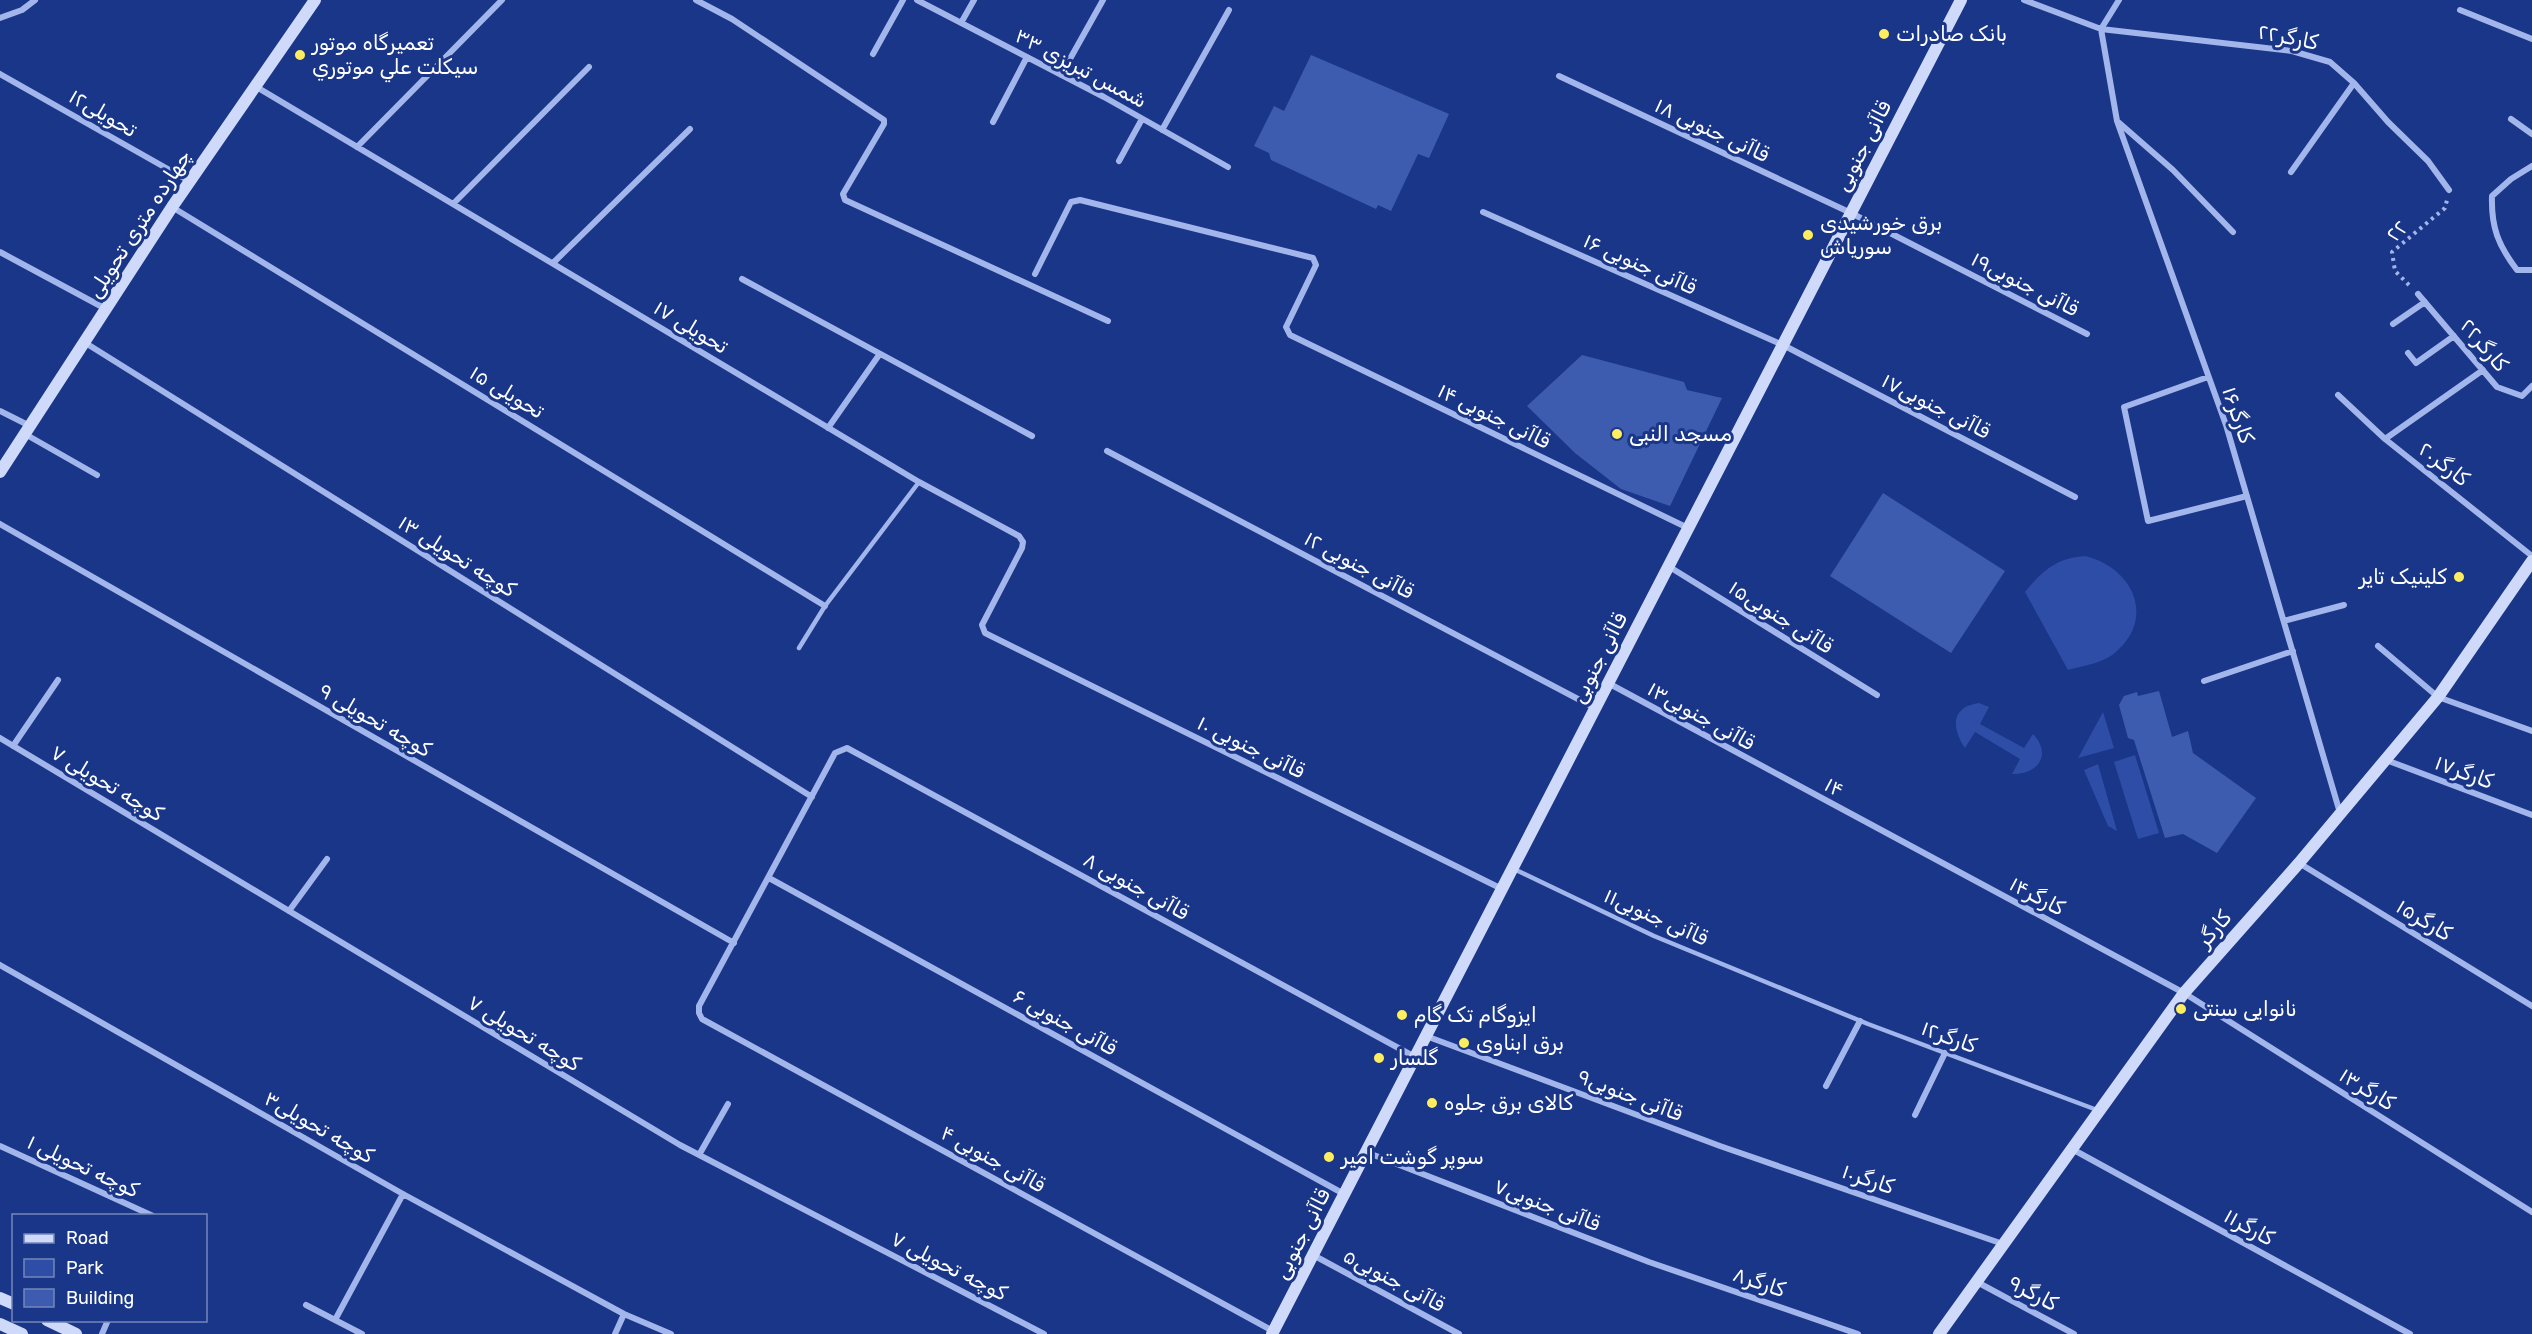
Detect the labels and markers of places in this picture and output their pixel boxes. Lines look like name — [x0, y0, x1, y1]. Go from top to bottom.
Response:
place label: بانک صادرات — [1896, 21, 2007, 46]
marker: بانک صادرات — [1877, 27, 1891, 41]
place label: تعميرگاه موتور سيكلت علي موتوري — [310, 30, 478, 83]
marker: تعميرگاه موتور سيكلت علي موتوري — [293, 48, 307, 62]
place label: برق خورشیدی سوریاش — [1820, 210, 1942, 259]
marker: برق خورشیدی سوریاش — [1801, 228, 1815, 242]
place label: مسجد النبی — [1629, 421, 1732, 446]
marker: مسجد النبی — [1610, 427, 1624, 441]
place label: کلینیک تایر — [2357, 564, 2448, 589]
marker: کلینیک تایر — [2452, 570, 2466, 584]
place label: نانوایی سنتی — [2193, 996, 2297, 1021]
place label: ایزوگام تک گام — [1414, 1002, 1537, 1028]
marker: نانوایی سنتی — [2174, 1002, 2188, 1016]
marker: ایزوگام تک گام — [1395, 1008, 1409, 1022]
place label: برق ابناوی — [1476, 1030, 1564, 1056]
marker: برق ابناوی — [1457, 1036, 1471, 1050]
place label: گلسار — [1389, 1045, 1439, 1070]
marker: گلسار — [1372, 1051, 1386, 1065]
place label: کالای برق جلوه — [1444, 1090, 1574, 1115]
marker: کالای برق جلوه — [1425, 1096, 1439, 1110]
place label: سوپر گوشت امیر — [1339, 1144, 1484, 1171]
marker: سوپر گوشت امیر — [1322, 1150, 1336, 1164]

